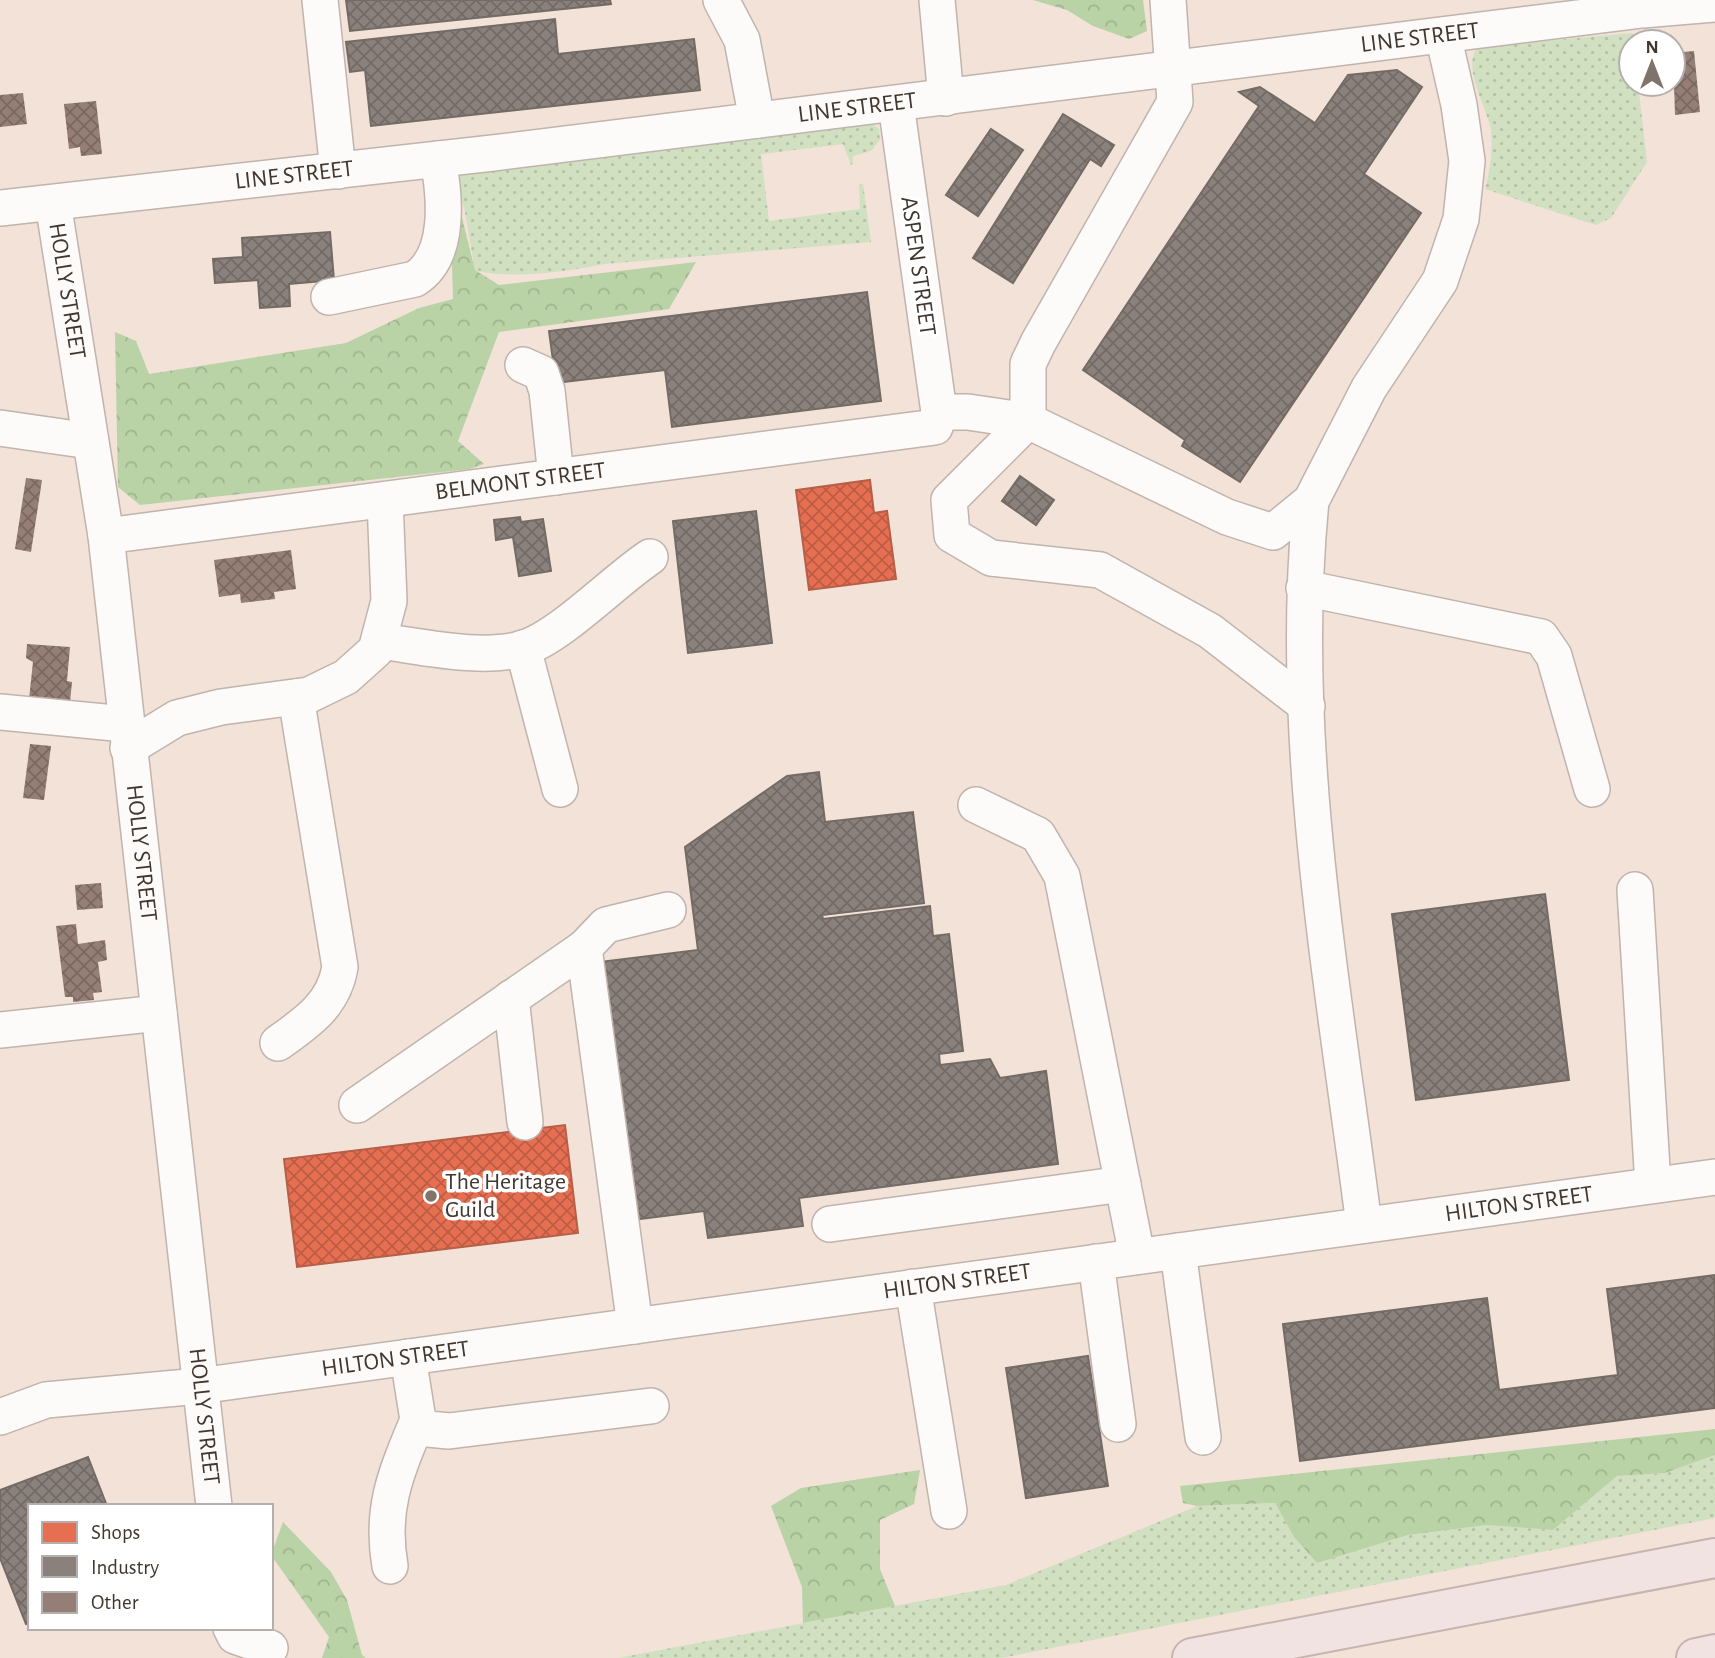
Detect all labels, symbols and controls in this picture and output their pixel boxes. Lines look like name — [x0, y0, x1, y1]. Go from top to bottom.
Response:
street label: LINE STREET — [1359, 18, 1481, 57]
north arrow — [1617, 28, 1687, 98]
text: N — [1645, 38, 1659, 57]
street label: LINE STREET — [796, 88, 918, 127]
street label: LINE STREET — [234, 157, 355, 194]
street label: ASPEN STREET — [896, 195, 940, 337]
street label: HOLLY STREET — [44, 221, 90, 361]
street label: BELMONT STREET — [434, 458, 607, 505]
street label: HOLLY STREET — [122, 783, 161, 923]
place label: The Heritage Guild — [445, 1170, 566, 1222]
street label: HILTON STREET — [1443, 1182, 1595, 1226]
marker: The Heritage Guild — [423, 1188, 439, 1204]
street label: HILTON STREET — [882, 1259, 1033, 1304]
street label: HILTON STREET — [320, 1337, 471, 1381]
street label: HOLLY STREET — [184, 1347, 224, 1486]
legend — [28, 1504, 273, 1630]
text: Shops — [91, 1522, 140, 1543]
text: Industry — [91, 1557, 159, 1578]
text: Other — [91, 1592, 139, 1613]

